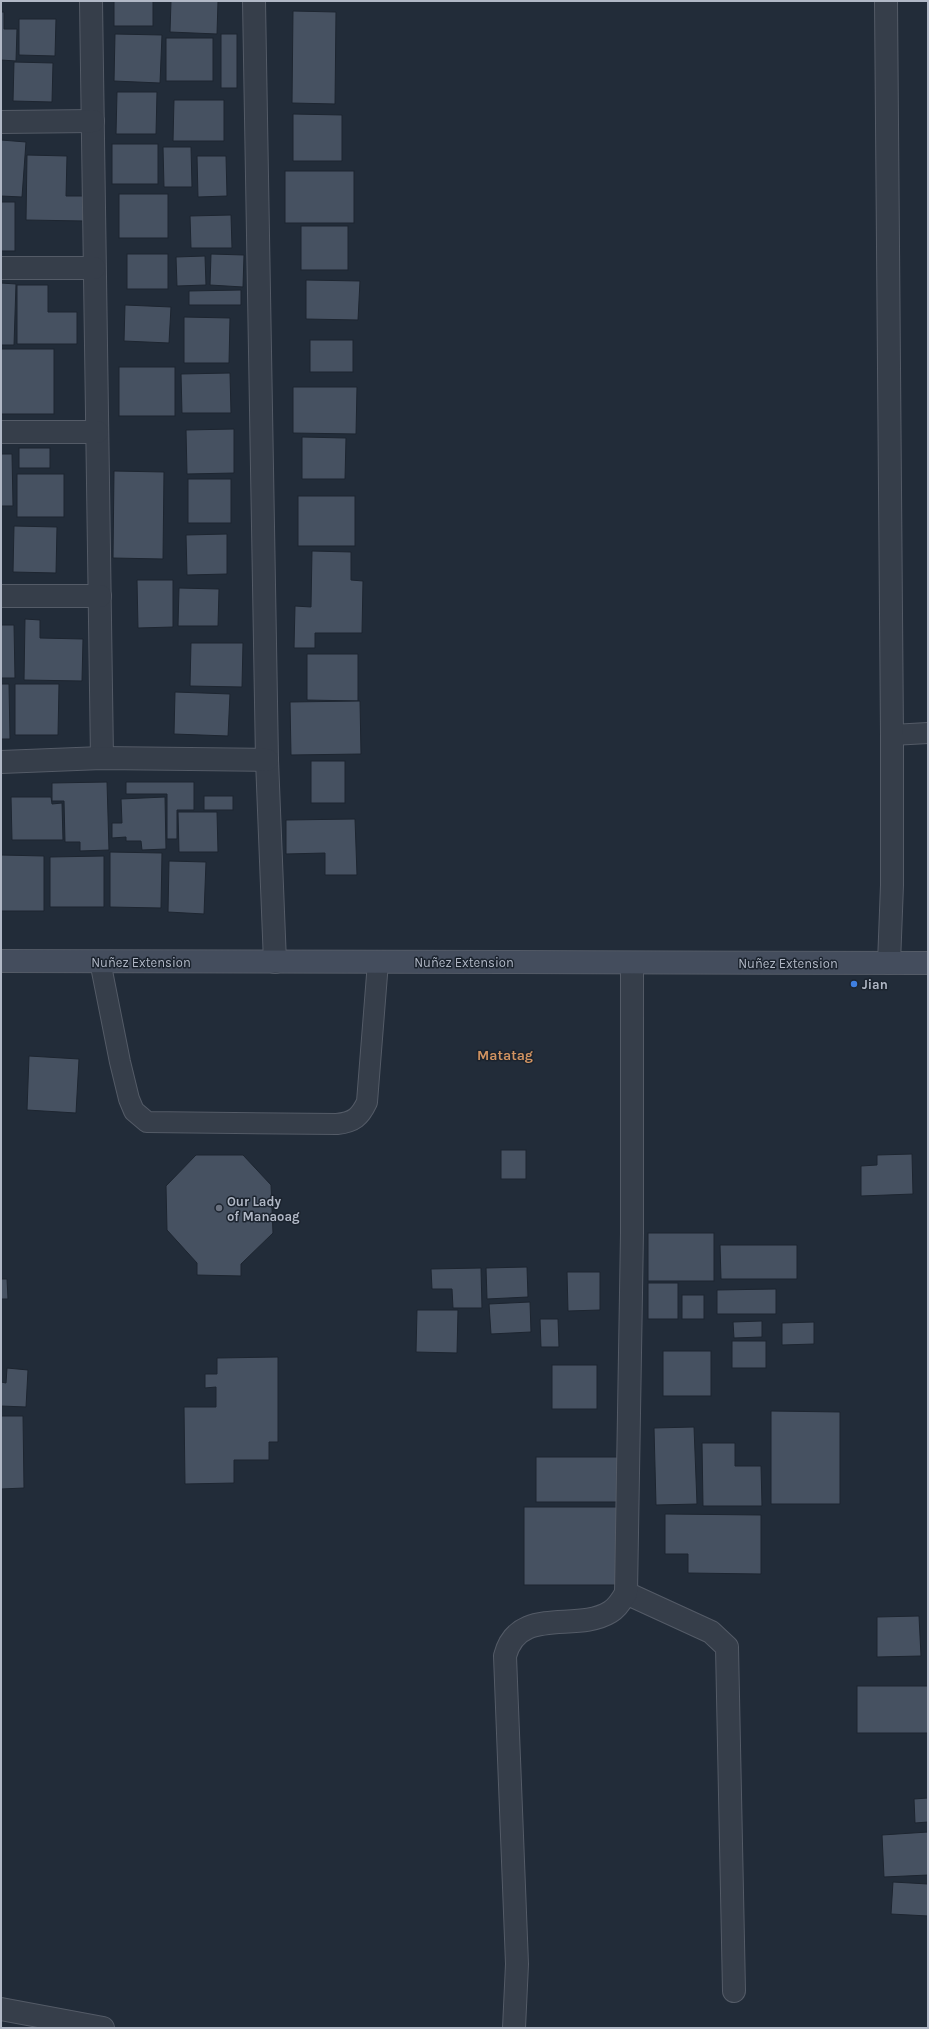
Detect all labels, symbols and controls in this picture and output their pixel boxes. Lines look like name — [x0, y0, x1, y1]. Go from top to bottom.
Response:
street label: Nuñez Extension — [91, 955, 191, 970]
street label: Nuñez Extension — [414, 955, 514, 970]
street label: Nuñez Extension — [738, 956, 838, 971]
place label: Jian — [862, 977, 888, 992]
marker: Jian — [849, 979, 859, 989]
district label: Matatag — [477, 1047, 533, 1064]
place label: Our Lady of Manaoag — [227, 1194, 300, 1224]
marker: Our Lady of Manaoag — [214, 1203, 224, 1213]

